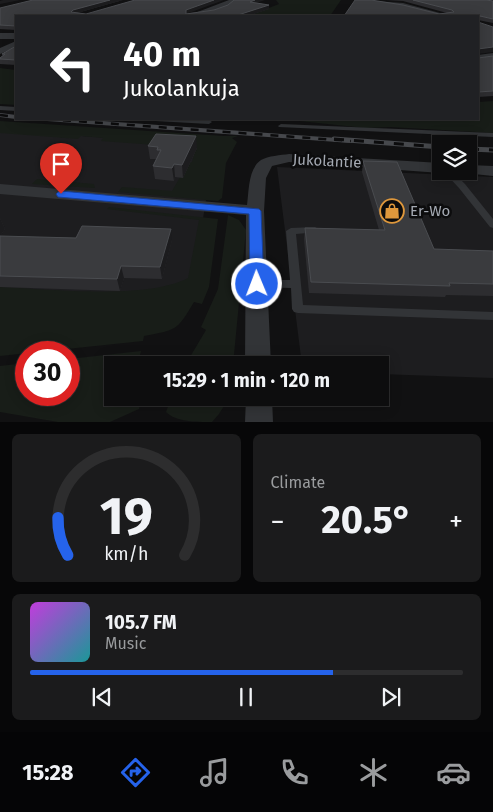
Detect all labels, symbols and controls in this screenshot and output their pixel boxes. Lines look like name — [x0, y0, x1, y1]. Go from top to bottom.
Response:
text: 40 m — [123, 33, 201, 75]
icon: left — [40, 35, 105, 100]
text: Jukolankuja — [123, 75, 240, 102]
map controls — [432, 135, 477, 180]
button: layers — [432, 135, 477, 180]
pin — [40, 143, 82, 194]
icon: arrive — [47, 150, 75, 178]
street label: Jukolantie — [292, 150, 362, 172]
shop icon: Er-Wo — [379, 198, 405, 224]
place label: Er-Wo — [410, 202, 450, 220]
position arrow — [230, 257, 282, 309]
speed limit sign: 30 — [15, 341, 80, 406]
text: 15:29 · 1 min · 120 m — [163, 369, 330, 392]
text: Climate — [271, 473, 325, 492]
text: 19 — [100, 485, 153, 548]
text: 20.5° — [321, 497, 412, 543]
text: − — [271, 505, 285, 538]
text: + — [449, 505, 463, 538]
text: km/h — [104, 543, 148, 565]
text: 105.7 FM — [105, 611, 177, 634]
text: Music — [105, 634, 146, 653]
icon: previous — [88, 683, 116, 711]
icon: pause — [232, 683, 260, 711]
icon: next — [377, 683, 405, 711]
icon: directions — [118, 755, 153, 790]
icon: music — [197, 755, 232, 790]
icon: phone — [277, 755, 312, 790]
icon: climate — [356, 755, 391, 790]
icon: car — [436, 755, 471, 790]
text: 15:28 — [22, 759, 74, 786]

